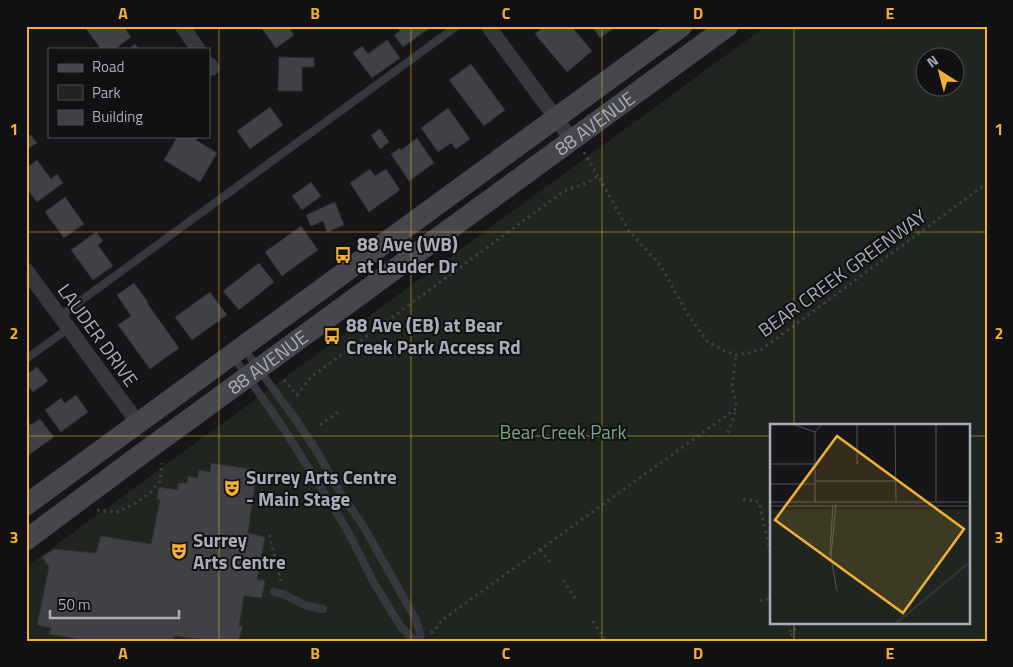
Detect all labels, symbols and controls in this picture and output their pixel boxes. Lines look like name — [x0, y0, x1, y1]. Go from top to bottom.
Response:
text: A — [118, 1, 128, 25]
text: B — [310, 1, 320, 25]
text: C — [502, 1, 511, 25]
text: D — [693, 1, 703, 25]
text: E — [886, 1, 895, 25]
legend — [48, 48, 210, 138]
north arrow — [916, 48, 966, 98]
text: N — [922, 50, 942, 72]
text: Road — [92, 55, 124, 78]
text: Park — [92, 81, 121, 104]
street label: 88 AVENUE — [548, 84, 641, 162]
text: Building — [92, 105, 143, 128]
text: 1 — [10, 117, 18, 141]
text: 1 — [995, 117, 1003, 141]
street label: BEAR CREEK GREENWAY — [752, 201, 932, 344]
place label: 88 Ave (WB) at Lauder Dr — [357, 229, 458, 280]
bus stop icon: 88 Ave (WB) at Lauder Dr — [333, 245, 353, 265]
street label: LAUDER DRIVE — [51, 277, 146, 392]
place label: 88 Ave (EB) at Bear Creek Park Access Rd — [346, 310, 521, 361]
text: 2 — [10, 321, 18, 345]
text: 2 — [995, 321, 1003, 345]
street label: 88 AVENUE — [221, 322, 314, 401]
bus stop icon: 88 Ave (EB) at Bear Creek Park Access Rd — [322, 326, 342, 346]
park label: Bear Creek Park — [499, 417, 627, 446]
inset map — [770, 424, 970, 624]
place label: Surrey Arts Centre - Main Stage — [246, 462, 397, 513]
theatre icon: Surrey Arts Centre - Main Stage — [222, 478, 242, 498]
text: 3 — [10, 525, 18, 549]
place label: Surrey Arts Centre — [193, 525, 286, 576]
text: 3 — [995, 525, 1003, 549]
theatre icon: Surrey Arts Centre — [169, 541, 189, 561]
scale bar — [50, 587, 179, 619]
text: 50 m — [58, 593, 91, 616]
text: A — [118, 641, 128, 665]
text: B — [310, 641, 320, 665]
text: C — [502, 641, 511, 665]
text: D — [693, 641, 703, 665]
text: E — [886, 641, 895, 665]

